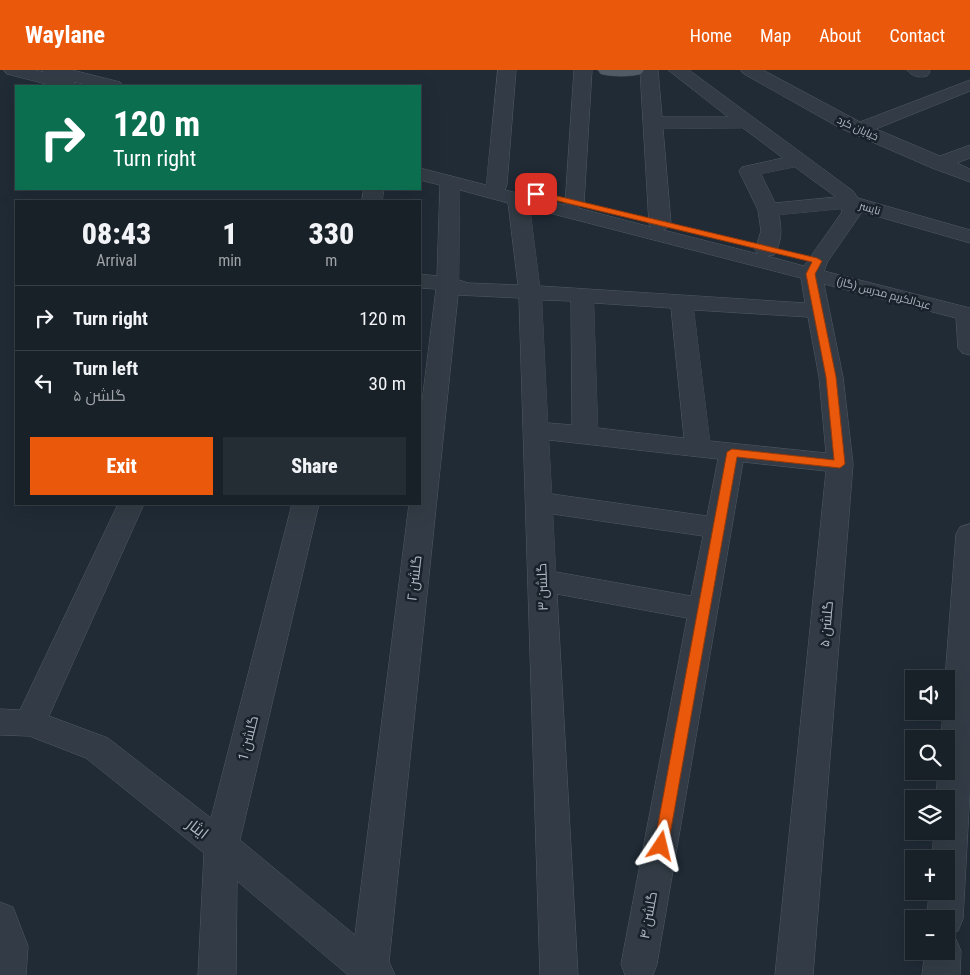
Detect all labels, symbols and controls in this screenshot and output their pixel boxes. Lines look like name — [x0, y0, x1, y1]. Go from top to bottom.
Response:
text: Waylane — [25, 21, 105, 49]
text: Home — [690, 25, 732, 46]
text: Map — [760, 25, 791, 46]
text: About — [819, 25, 861, 46]
text: Contact — [889, 25, 945, 46]
text: 120 m — [113, 104, 200, 145]
icon: right — [30, 105, 95, 170]
street label: خیابان کرد — [835, 113, 881, 144]
text: Turn right — [113, 146, 196, 171]
pin — [515, 173, 557, 215]
icon: arrive — [522, 180, 550, 208]
street label: نایسر — [857, 199, 882, 218]
text: 08:43 — [82, 216, 151, 251]
text: 1 — [222, 216, 237, 251]
text: 330 — [308, 216, 354, 251]
text: Arrival — [96, 251, 137, 270]
text: min — [218, 251, 242, 270]
text: m — [325, 251, 337, 270]
street label: عبدالکریم مدرس (گاز) — [835, 275, 932, 313]
icon: right — [30, 304, 58, 332]
text: Turn right — [73, 307, 148, 330]
text: 120 m — [359, 307, 406, 330]
text: Turn left — [73, 357, 138, 380]
icon: left — [30, 369, 58, 397]
text: 30 m — [369, 372, 406, 395]
text: گلشن ۵ — [73, 386, 126, 405]
button: Exit — [30, 437, 213, 495]
button: Share — [223, 437, 406, 495]
street label: گلشن ۲ — [403, 554, 425, 602]
street label: گلشن ۳ — [533, 563, 551, 611]
street label: گلشن ۵ — [816, 600, 836, 648]
map controls — [905, 670, 955, 960]
button: sound — [905, 670, 955, 720]
street label: گلشن 1 — [235, 714, 261, 762]
button: search — [905, 730, 955, 780]
button: layers — [905, 790, 955, 840]
street label: ایثار — [182, 813, 212, 843]
position arrow — [634, 819, 686, 871]
button: + — [905, 850, 955, 900]
street label: گلشن ۴ — [636, 890, 660, 940]
button: − — [905, 910, 955, 960]

